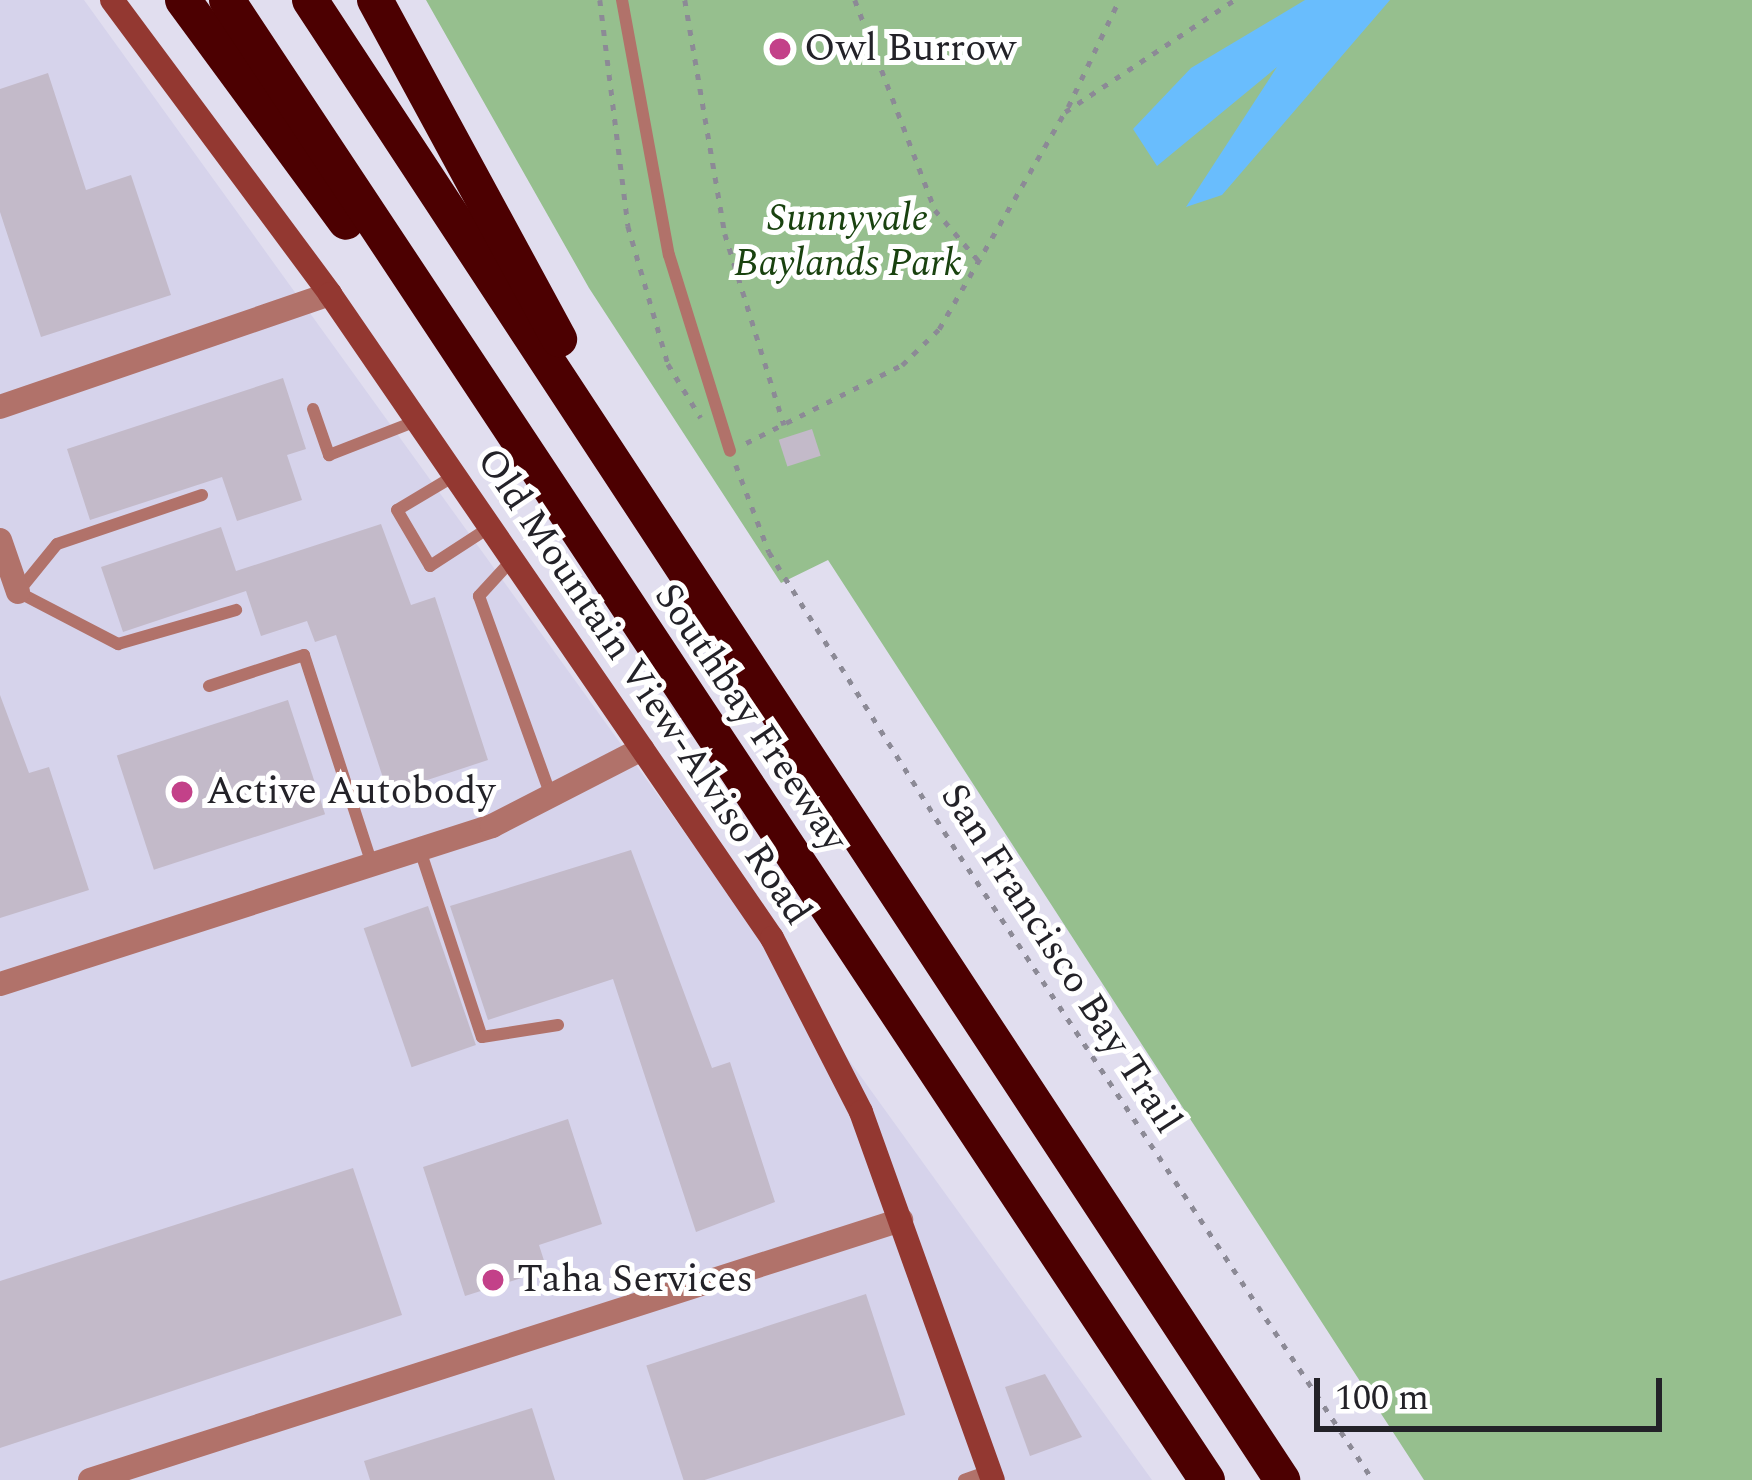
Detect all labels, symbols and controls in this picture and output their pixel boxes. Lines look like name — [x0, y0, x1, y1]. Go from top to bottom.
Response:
place label: Owl Burrow — [804, 26, 1016, 72]
marker: Owl Burrow — [767, 36, 793, 62]
park label: Sunnyvale Baylands Park — [734, 197, 962, 288]
street label: Old Mountain View-Alviso Road — [466, 440, 820, 934]
street label: Southbay Freeway — [643, 575, 857, 861]
place label: Active Autobody — [206, 769, 495, 815]
street label: San Francisco Bay Trail — [929, 775, 1191, 1143]
marker: Active Autobody — [169, 779, 195, 805]
place label: Taha Services — [517, 1257, 753, 1303]
marker: Taha Services — [480, 1267, 506, 1293]
scale bar — [1320, 1354, 1668, 1428]
text: 100 m — [1335, 1371, 1429, 1426]

